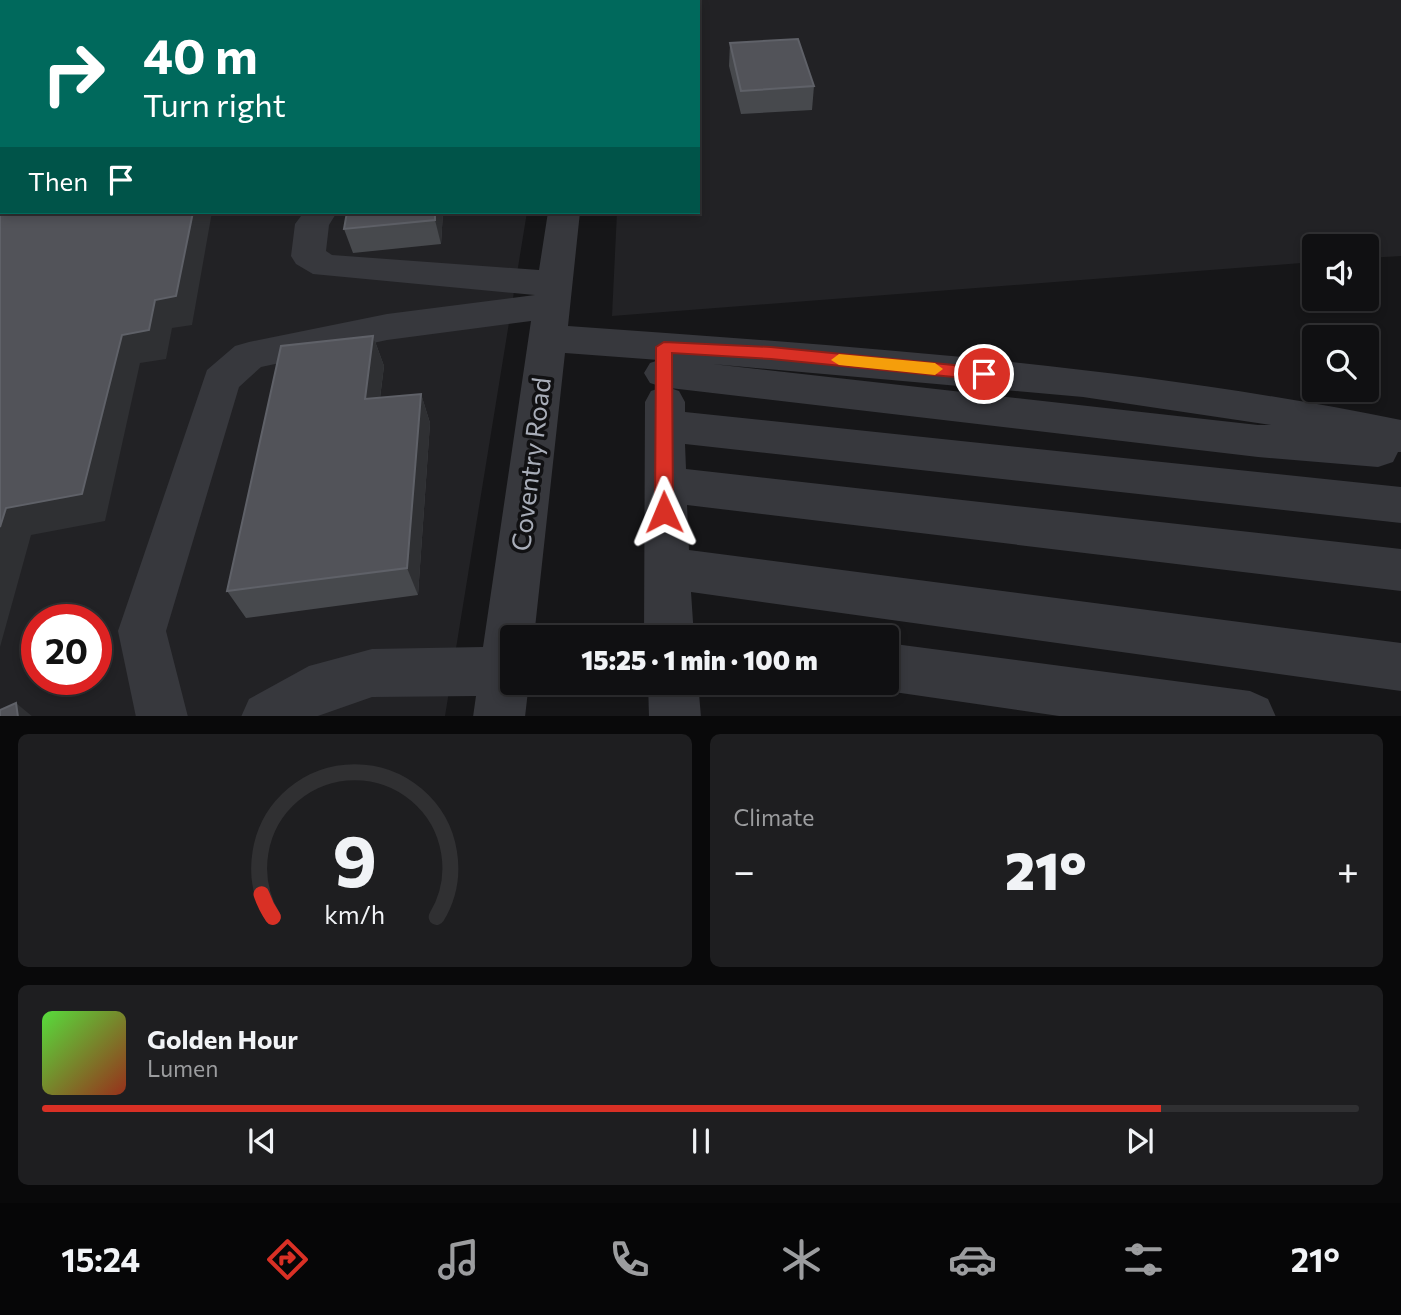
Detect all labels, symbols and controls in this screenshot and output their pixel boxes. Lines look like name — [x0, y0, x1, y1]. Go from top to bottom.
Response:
text: 40 m — [143, 24, 258, 84]
icon: right — [28, 28, 119, 119]
text: Turn right — [143, 84, 286, 124]
icon: arrive — [102, 161, 140, 199]
text: Then — [28, 165, 88, 196]
map controls — [1302, 234, 1379, 402]
button: sound — [1302, 234, 1379, 311]
button: search — [1302, 325, 1379, 402]
pin — [954, 344, 1014, 404]
icon: arrive — [965, 355, 1003, 393]
street label: Coventry Road — [504, 375, 556, 553]
position arrow — [627, 475, 701, 549]
speed limit sign: 20 — [21, 604, 112, 695]
text: 15:25 · 1 min · 100 m — [581, 644, 818, 675]
text: Climate — [734, 803, 815, 831]
text: 9 — [332, 813, 377, 902]
text: 21° — [1005, 837, 1087, 901]
text: − — [734, 846, 755, 893]
text: + — [1337, 846, 1359, 893]
text: km/h — [324, 898, 385, 928]
text: Golden Hour — [147, 1023, 298, 1054]
text: Lumen — [147, 1054, 218, 1082]
icon: previous — [243, 1122, 281, 1160]
icon: pause — [682, 1122, 720, 1160]
icon: next — [1121, 1122, 1159, 1160]
icon: directions — [263, 1235, 312, 1284]
icon: music — [434, 1235, 483, 1284]
icon: phone — [605, 1235, 654, 1284]
icon: climate — [777, 1235, 826, 1284]
icon: car — [948, 1235, 997, 1284]
icon: filters — [1119, 1235, 1168, 1284]
text: 15:24 — [61, 1239, 140, 1279]
text: 21° — [1291, 1239, 1340, 1279]

